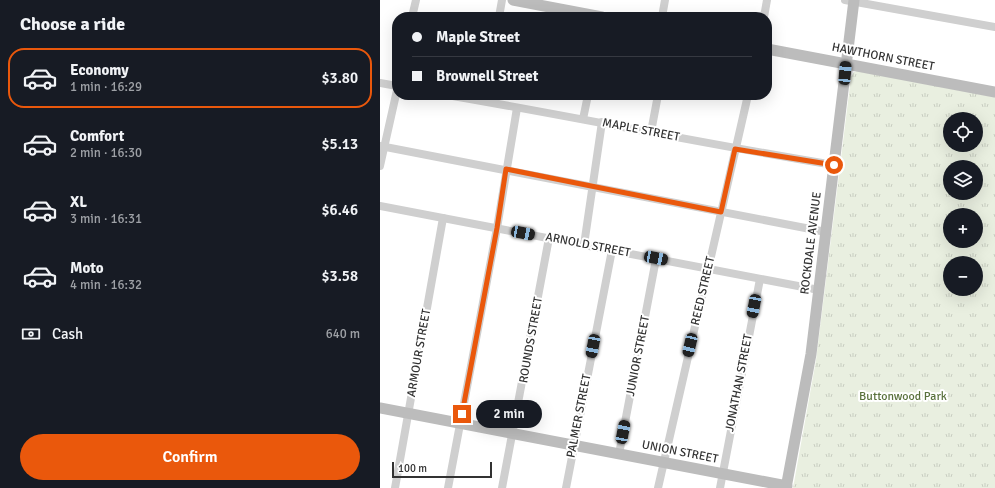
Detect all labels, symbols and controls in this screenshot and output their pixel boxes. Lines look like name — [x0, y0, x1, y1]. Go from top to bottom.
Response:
text: Choose a ride — [20, 13, 125, 35]
text: Maple Street — [436, 28, 520, 46]
street label: HAWTHORN STREET — [830, 40, 936, 74]
icon: car — [22, 60, 58, 96]
text: Economy — [70, 61, 129, 79]
car — [838, 61, 852, 85]
text: Brownell Street — [436, 67, 538, 85]
text: $3.80 — [321, 69, 358, 87]
text: 1 min · 16:29 — [70, 79, 142, 95]
map controls — [943, 112, 983, 296]
button: locate — [943, 112, 983, 152]
street label: MAPLE STREET — [601, 115, 681, 145]
icon: car — [22, 126, 58, 162]
text: Comfort — [70, 127, 124, 145]
text: $5.13 — [321, 135, 358, 153]
text: 2 min · 16:30 — [70, 145, 142, 161]
route start — [825, 156, 843, 174]
button: layers — [943, 160, 983, 200]
street label: ROCKDALE AVENUE — [797, 191, 825, 295]
icon: car — [22, 192, 58, 228]
text: XL — [70, 193, 87, 211]
text: $6.46 — [321, 201, 358, 219]
button: + — [943, 208, 983, 248]
text: 3 min · 16:31 — [70, 211, 142, 227]
car — [510, 225, 536, 241]
street label: ARNOLD STREET — [544, 229, 632, 261]
car — [643, 250, 669, 266]
street label: REED STREET — [688, 255, 718, 327]
button: − — [943, 256, 983, 296]
icon: car — [22, 258, 58, 294]
text: Moto — [70, 259, 104, 277]
text: $3.58 — [321, 267, 358, 285]
text: 4 min · 16:32 — [70, 277, 142, 293]
car — [746, 293, 762, 319]
street label: ROUNDS STREET — [516, 296, 546, 384]
street label: ARMOUR STREET — [404, 308, 434, 398]
street label: JUNIOR STREET — [623, 314, 653, 398]
icon: cash — [20, 323, 42, 345]
text: Cash — [52, 325, 83, 343]
text: 640 m — [326, 326, 360, 342]
car — [681, 332, 699, 358]
car — [585, 333, 601, 359]
street label: JONATHAN STREET — [722, 333, 756, 433]
street label: PALMER STREET — [564, 373, 594, 459]
park label: Buttonwood Park — [859, 389, 947, 404]
callout: 2 min — [476, 400, 542, 428]
route end — [453, 405, 471, 423]
text: 2 min — [493, 406, 525, 422]
car — [615, 419, 631, 445]
button: Confirm — [20, 434, 360, 480]
street label: UNION STREET — [641, 437, 719, 467]
scale bar — [392, 460, 492, 479]
text: 100 m — [398, 462, 427, 475]

